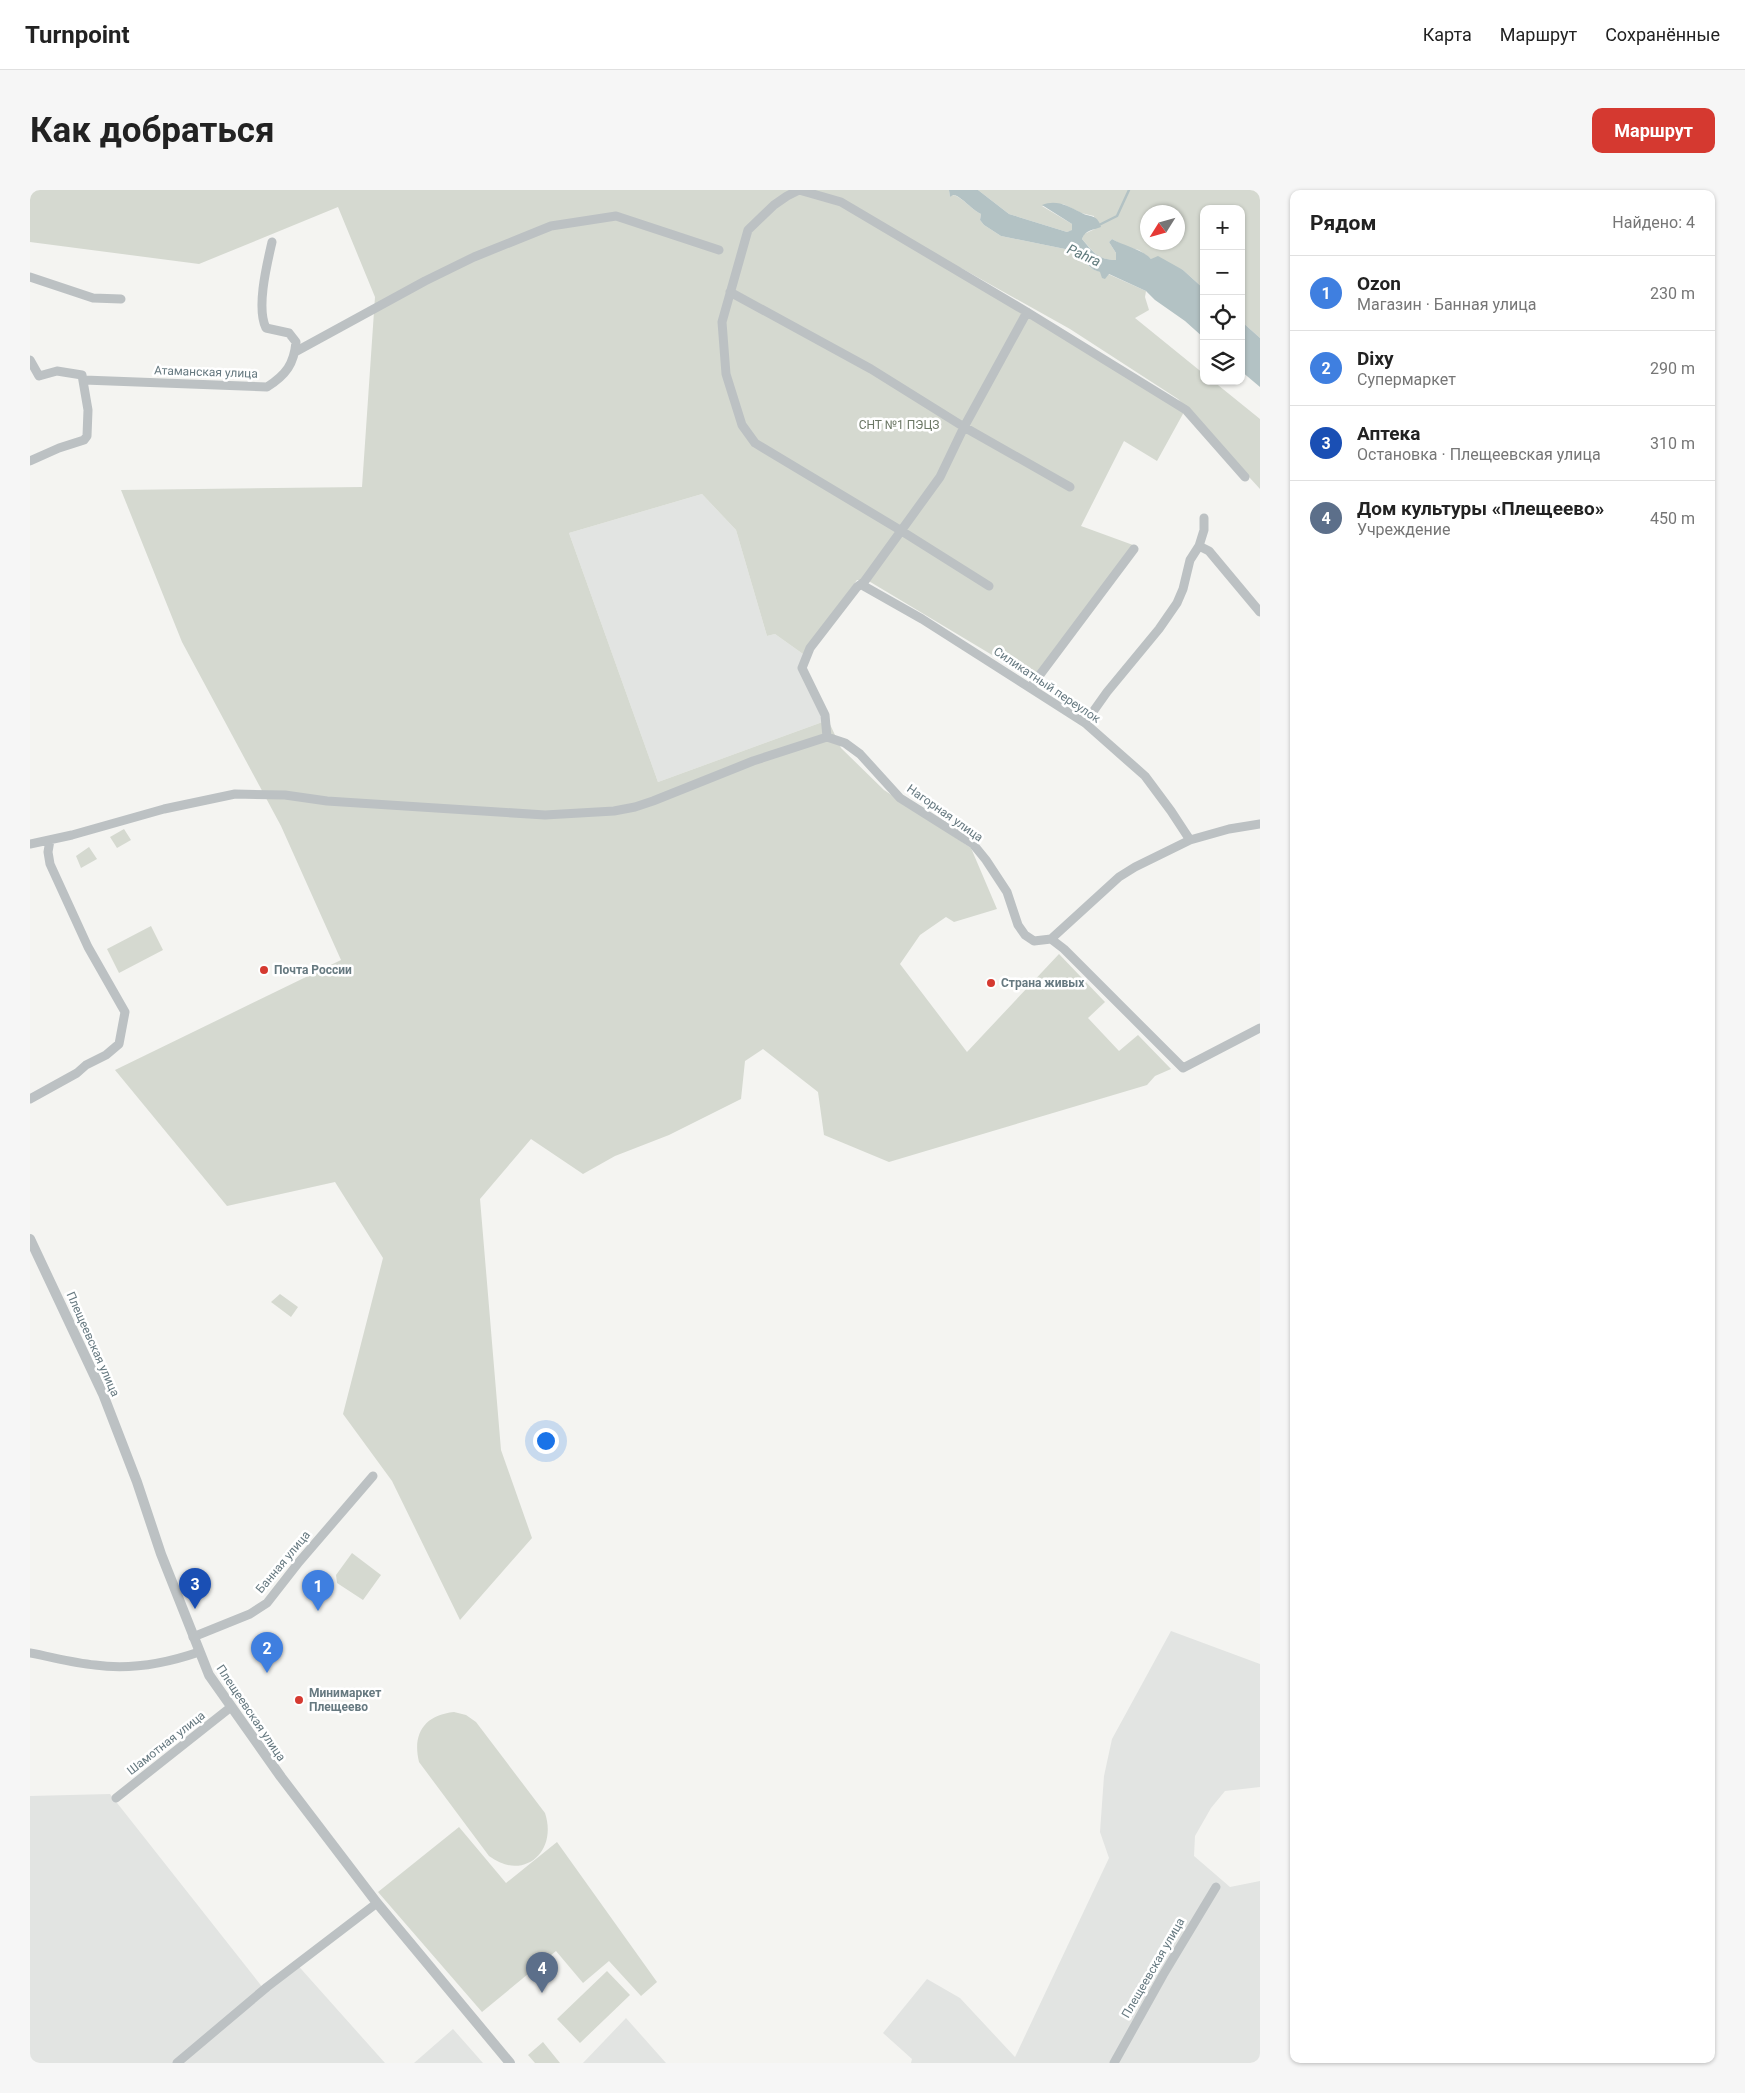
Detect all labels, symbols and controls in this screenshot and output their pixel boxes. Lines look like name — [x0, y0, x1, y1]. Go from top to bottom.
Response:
text: Turnpoint — [25, 21, 130, 49]
text: Карта — [1423, 24, 1472, 45]
text: Маршрут — [1500, 24, 1577, 45]
text: Сохранённые — [1605, 24, 1720, 45]
button: Маршрут — [1592, 108, 1715, 153]
text: Как добраться — [30, 110, 275, 151]
north arrow — [1140, 205, 1185, 250]
map controls — [1200, 205, 1245, 385]
button: + — [1200, 205, 1245, 250]
text: Рядом — [1310, 211, 1376, 235]
text: Найдено: 4 — [1612, 213, 1695, 232]
water label: Pahra — [1065, 241, 1103, 269]
button: − — [1200, 250, 1245, 295]
text: Ozon — [1357, 272, 1401, 295]
text: 1 — [1321, 284, 1331, 303]
text: 230 m — [1650, 284, 1695, 303]
button: locate — [1200, 295, 1245, 340]
text: Магазин · Банная улица — [1357, 295, 1536, 314]
button: layers — [1200, 340, 1245, 385]
text: Dixy — [1357, 347, 1394, 370]
text: 2 — [1321, 359, 1331, 378]
text: 290 m — [1650, 359, 1695, 378]
street label: Атаманская улица — [154, 363, 258, 381]
text: Супермаркет — [1357, 370, 1456, 389]
park label: СНТ №1 ПЭЦЗ — [859, 418, 939, 432]
text: Аптека — [1357, 422, 1420, 445]
text: 3 — [1321, 434, 1331, 453]
text: 310 m — [1650, 434, 1695, 453]
text: Остановка · Плещеевская улица — [1357, 445, 1601, 464]
text: Дом культуры «Плещеево» — [1357, 497, 1604, 520]
text: 4 — [1321, 509, 1331, 528]
text: 450 m — [1650, 509, 1695, 528]
text: Учреждение — [1357, 520, 1450, 539]
street label: Силикатный переулок — [991, 644, 1103, 726]
street label: Нагорная улица — [904, 782, 986, 844]
place label: Почта России — [274, 963, 352, 977]
marker: Почта России — [258, 964, 270, 976]
place label: Страна живых — [1001, 976, 1085, 990]
marker: Страна живых — [985, 977, 997, 989]
street label: Плещеевская улица — [64, 1289, 122, 1399]
your location — [533, 1428, 559, 1454]
street label: Банная улица — [253, 1528, 313, 1596]
pin: 3 — [179, 1568, 211, 1609]
pin: 1 — [302, 1570, 334, 1611]
pin: 2 — [251, 1632, 283, 1673]
street label: Плещеевская улица — [214, 1662, 288, 1764]
place label: Минимаркет Плещеево — [309, 1686, 381, 1714]
marker: Минимаркет Плещеево — [293, 1694, 305, 1706]
street label: Шамотная улица — [124, 1708, 208, 1778]
street label: Плещеевская улица — [1119, 1915, 1187, 2021]
pin: 4 — [526, 1952, 558, 1993]

